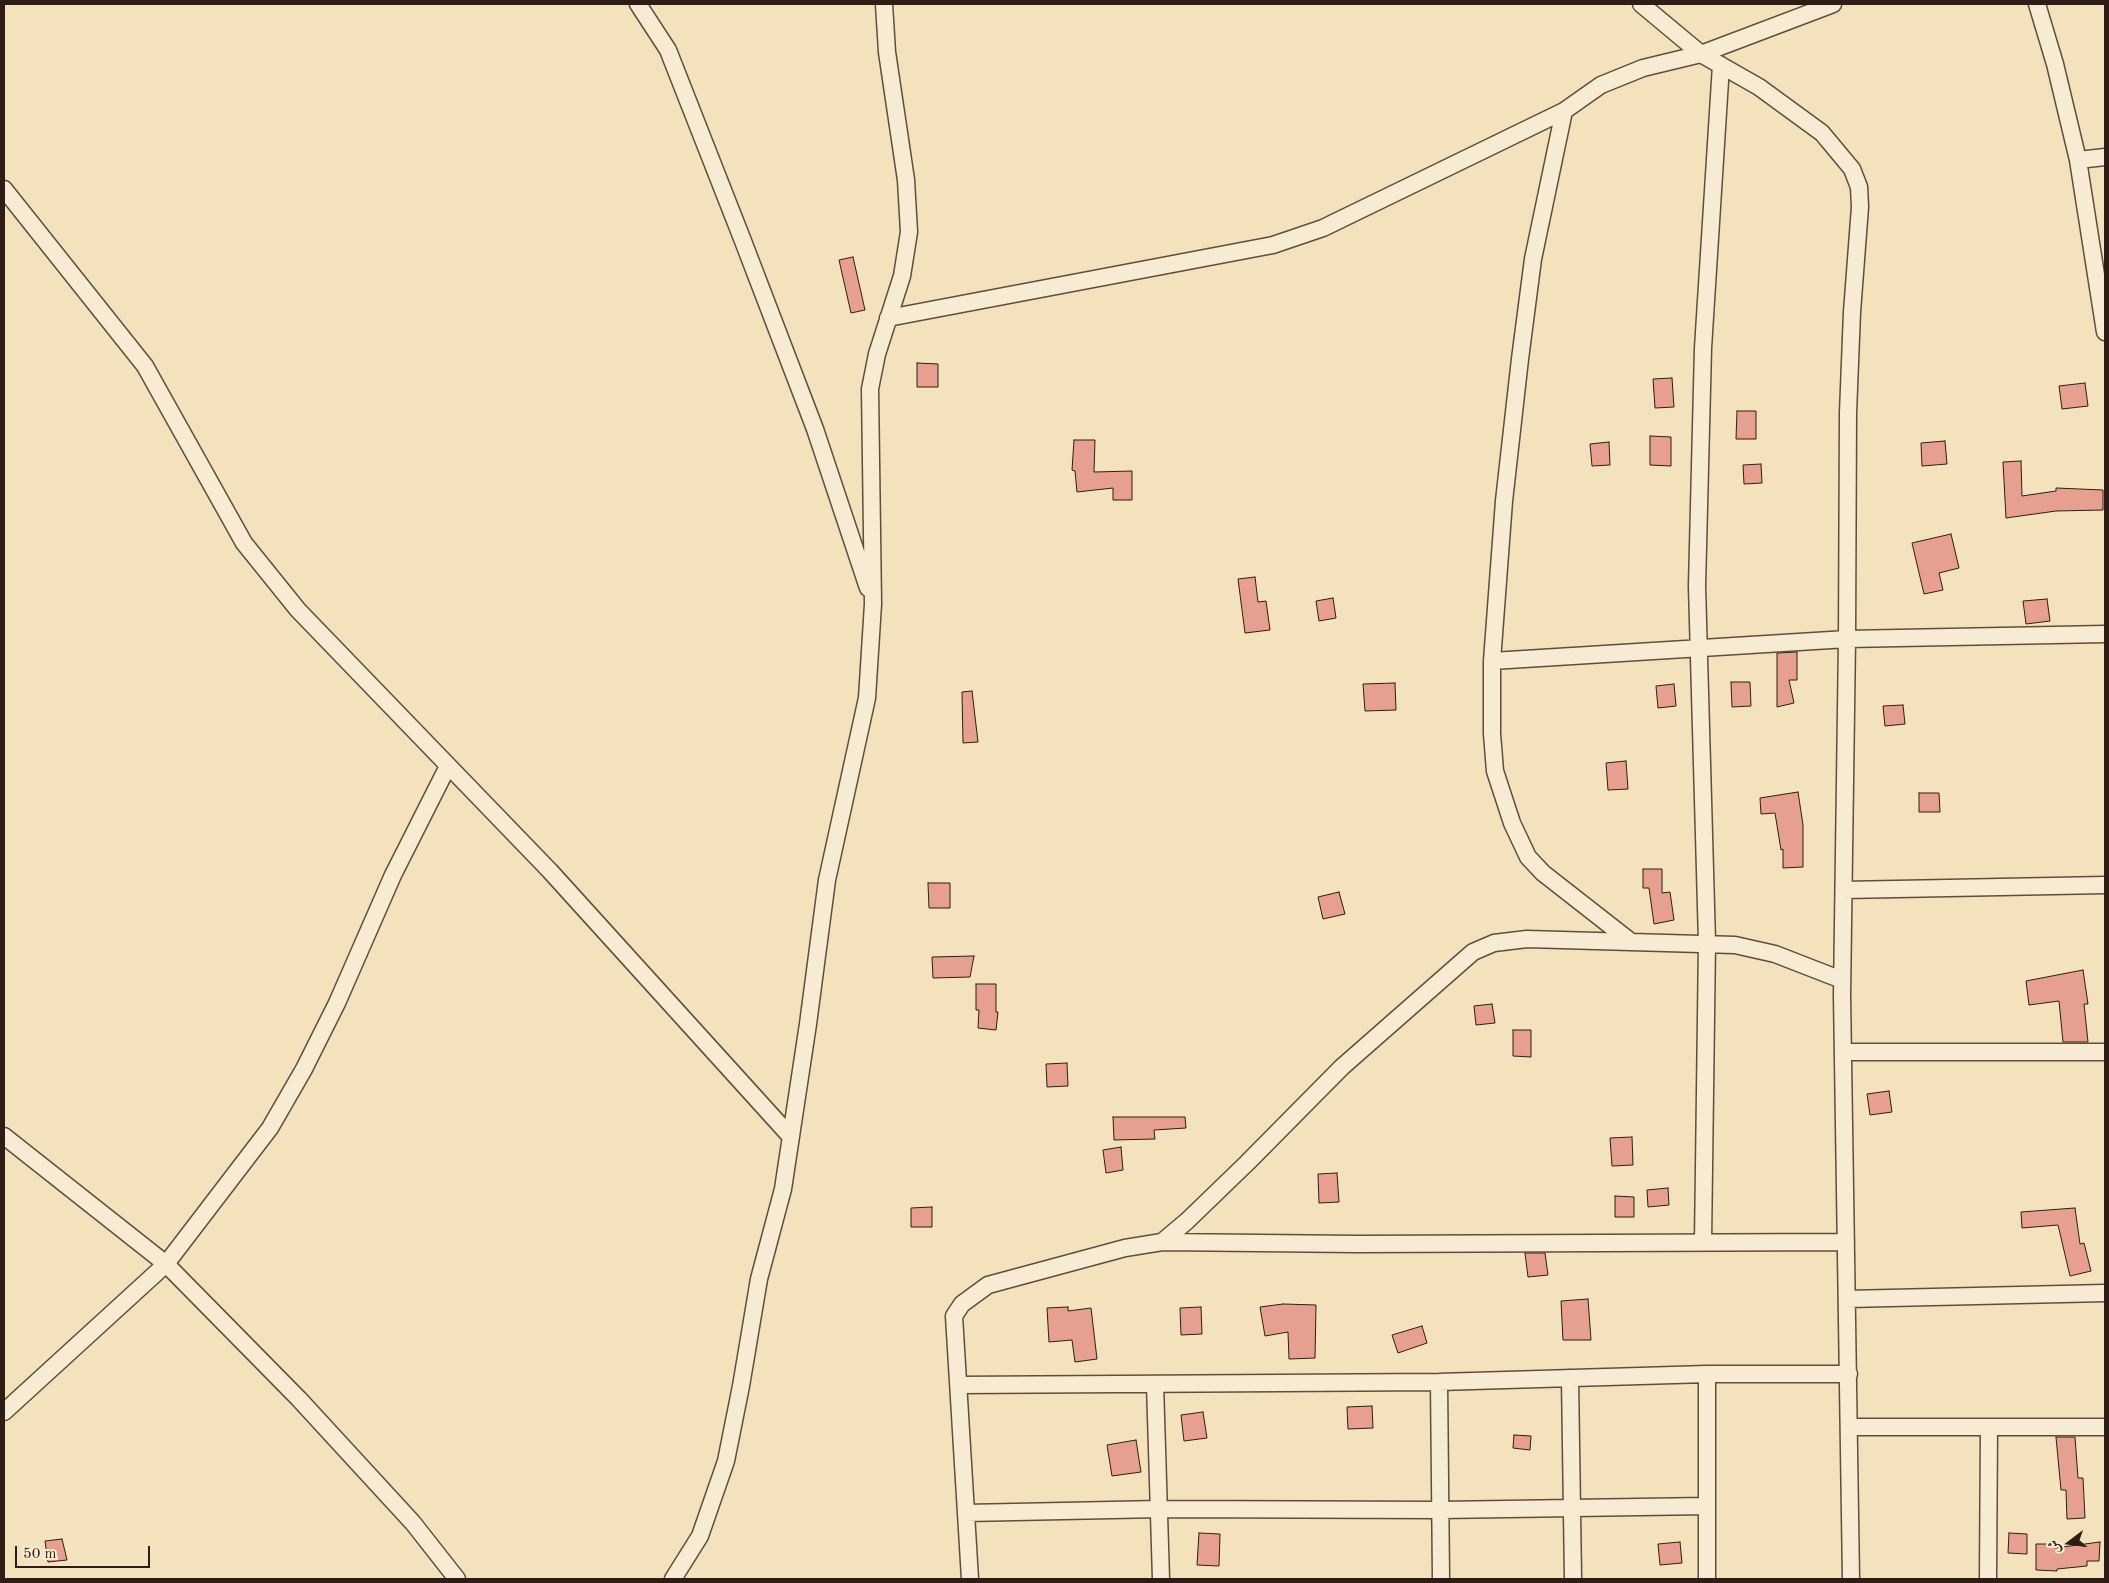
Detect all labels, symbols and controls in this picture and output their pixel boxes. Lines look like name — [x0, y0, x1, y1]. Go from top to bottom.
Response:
north arrow — [2044, 1518, 2094, 1568]
scale bar — [18, 1536, 152, 1568]
text: ش — [2046, 1538, 2063, 1555]
text: 50 m — [23, 1547, 57, 1562]

